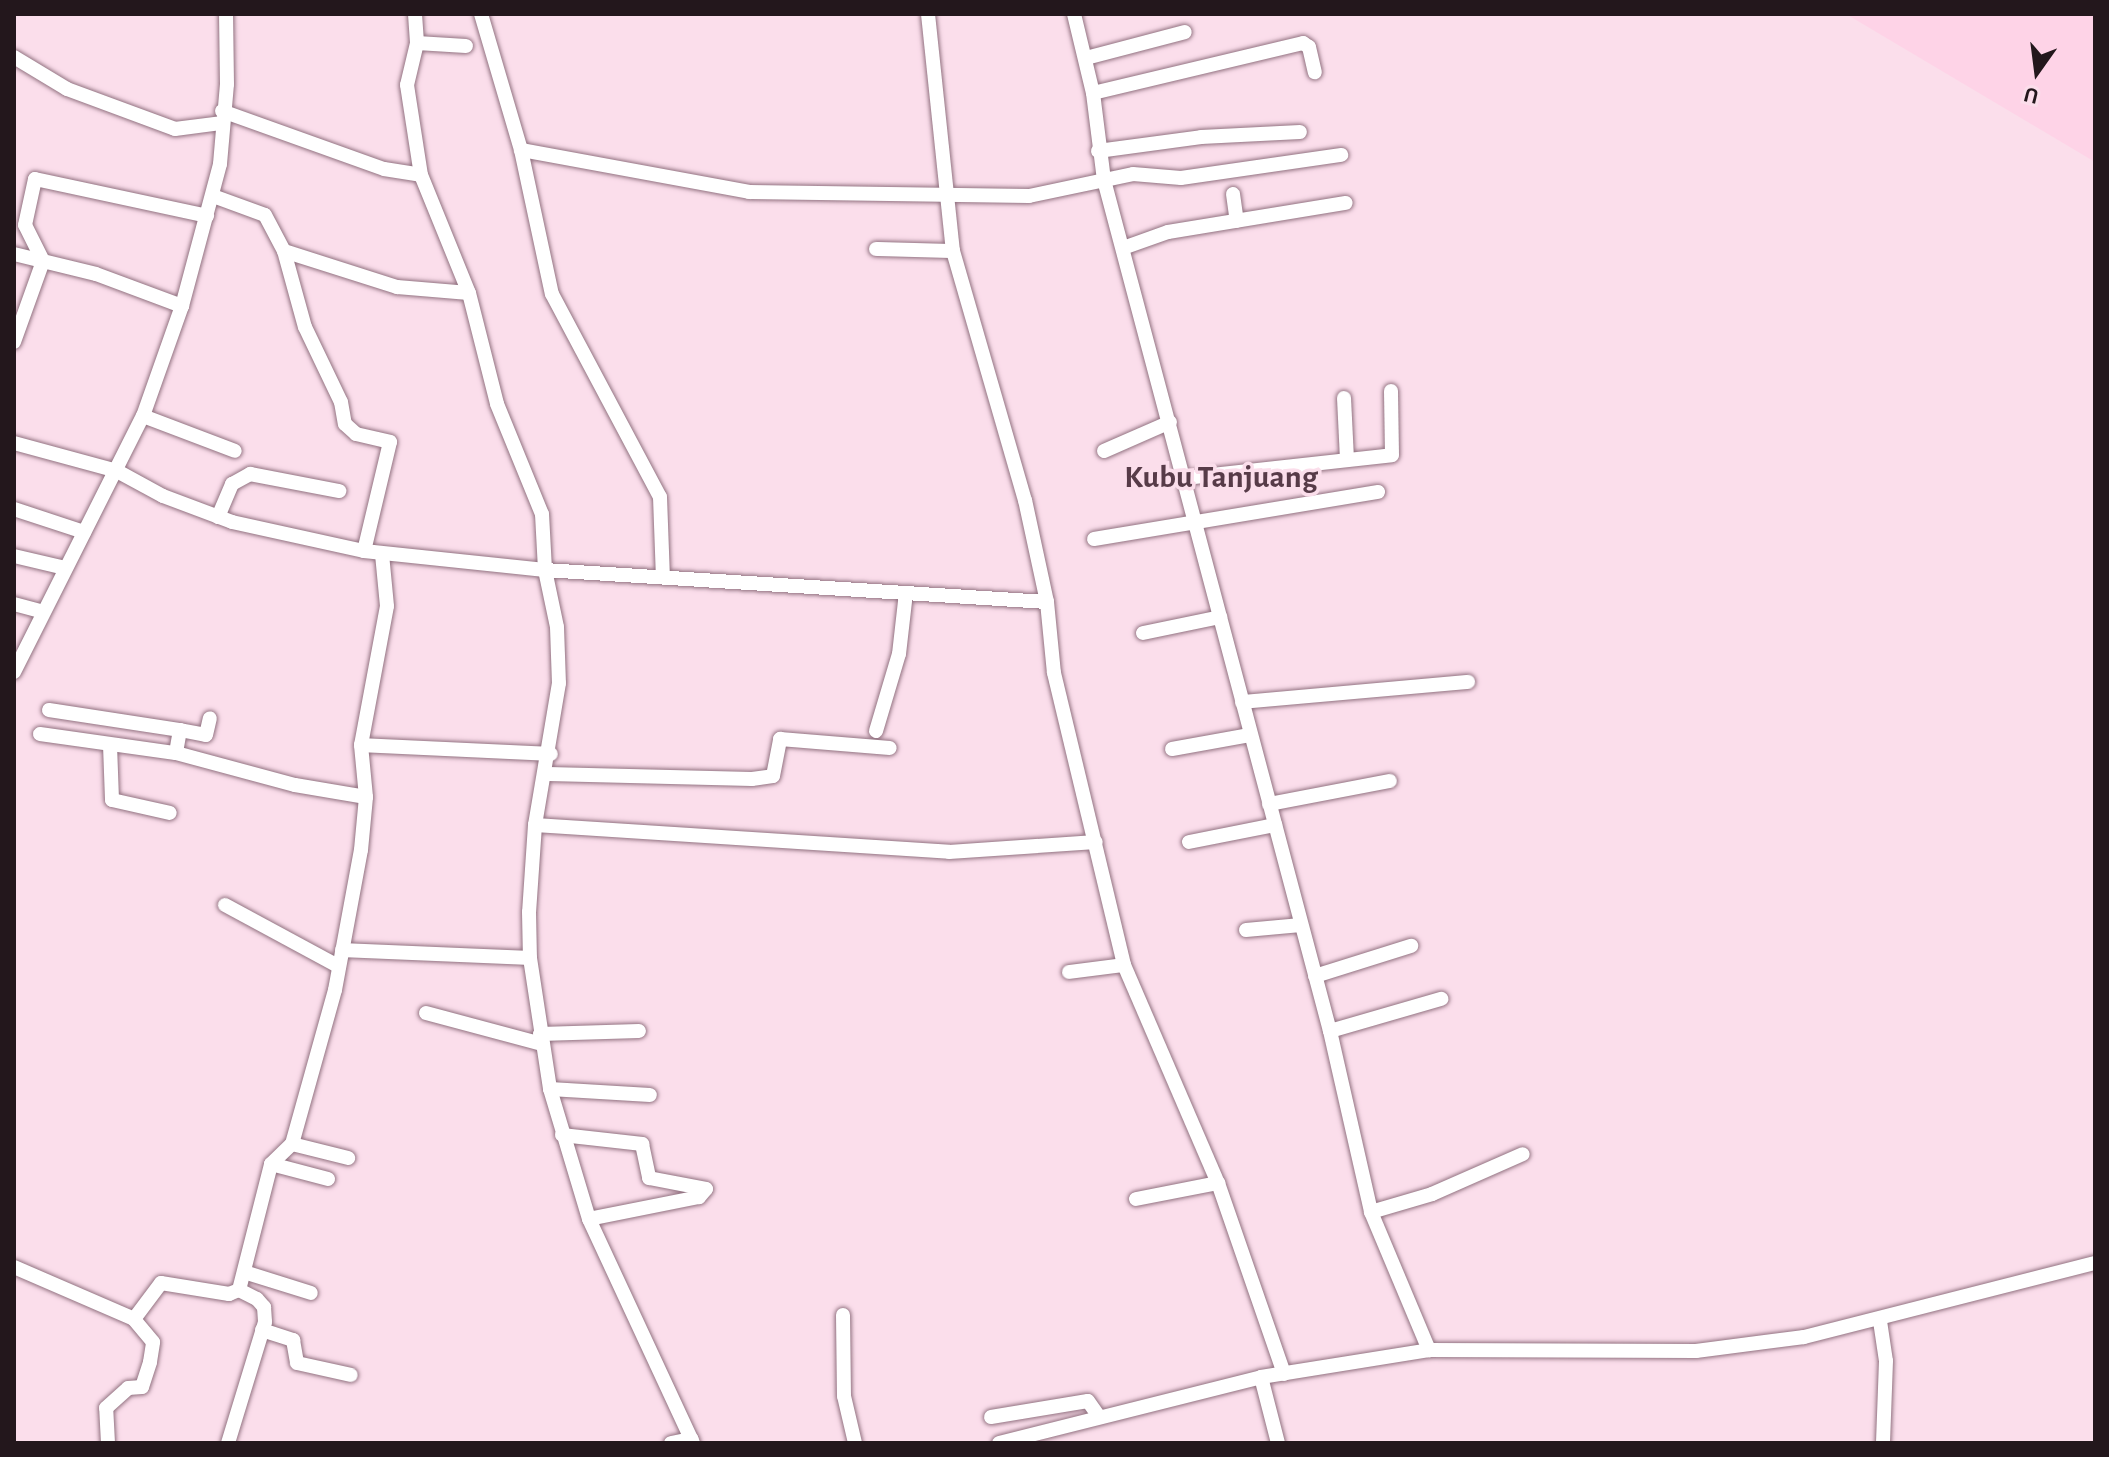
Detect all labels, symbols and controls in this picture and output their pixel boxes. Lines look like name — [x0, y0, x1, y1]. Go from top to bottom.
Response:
north arrow — [1997, 32, 2077, 112]
text: U — [2022, 83, 2041, 108]
district label: Kubu Tanjuang — [1124, 458, 1318, 496]

